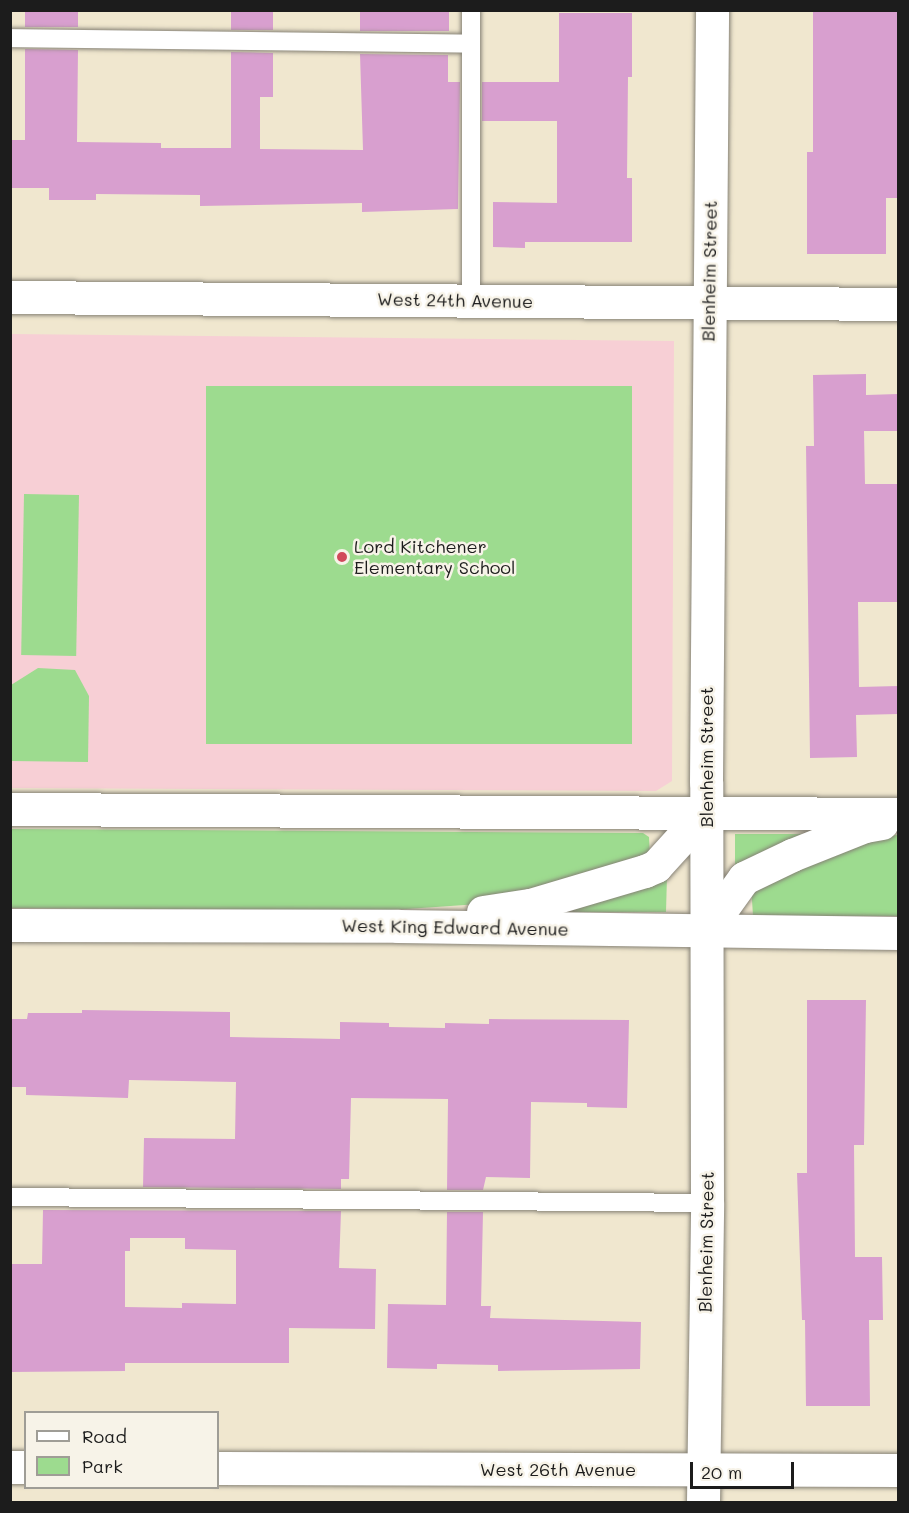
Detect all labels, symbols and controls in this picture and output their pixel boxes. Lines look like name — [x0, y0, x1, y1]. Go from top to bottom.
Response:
street label: Blenheim Street — [697, 200, 721, 342]
street label: West 24th Avenue — [377, 288, 533, 312]
place label: Lord Kitchener Elementary School — [354, 536, 515, 578]
marker: Lord Kitchener Elementary School — [335, 550, 349, 564]
street label: Blenheim Street — [695, 686, 717, 828]
street label: West King Edward Avenue — [341, 914, 569, 940]
street label: Blenheim Street — [694, 1171, 718, 1313]
legend — [24, 1411, 219, 1489]
text: Road — [82, 1424, 127, 1448]
scale bar — [693, 1450, 796, 1488]
text: Park — [82, 1454, 123, 1478]
street label: West 26th Avenue — [480, 1458, 636, 1480]
text: 20 m — [701, 1460, 742, 1484]

